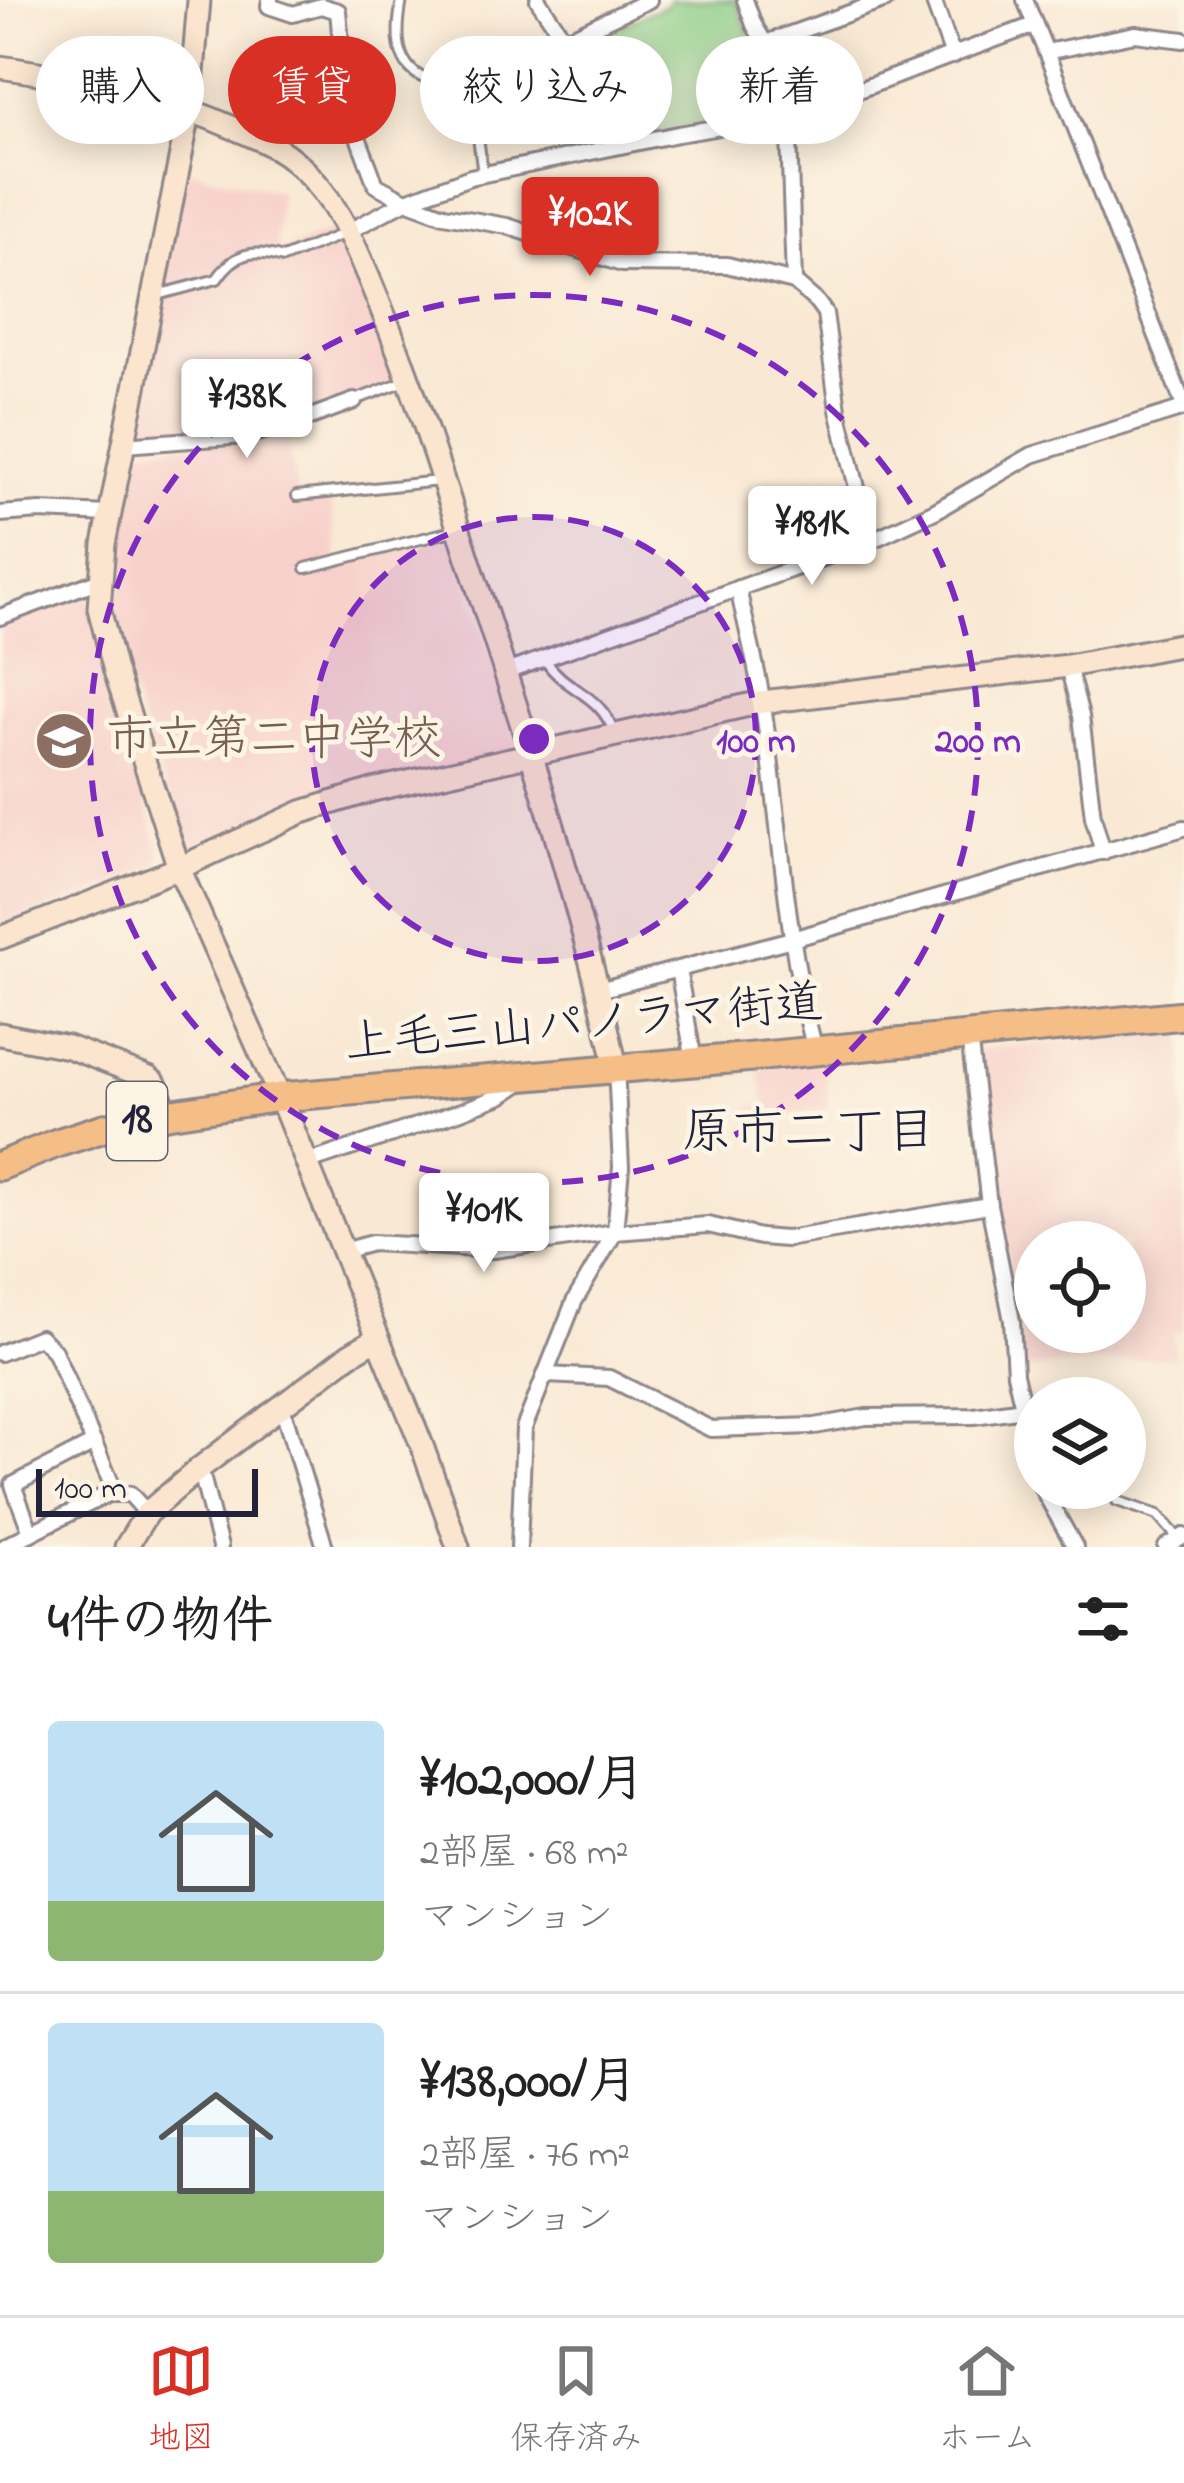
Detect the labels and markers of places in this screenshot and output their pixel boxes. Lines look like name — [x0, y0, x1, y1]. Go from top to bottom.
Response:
pin: ¥102K — [506, 177, 674, 279]
pin: ¥138K — [163, 359, 331, 461]
pin: ¥181K — [728, 486, 896, 588]
place label: 市立第二中学校 — [106, 706, 442, 776]
school or university icon: 市立第二中学校 — [33, 710, 95, 772]
centre of rings — [513, 718, 555, 760]
pin: ¥101K — [400, 1173, 568, 1275]

